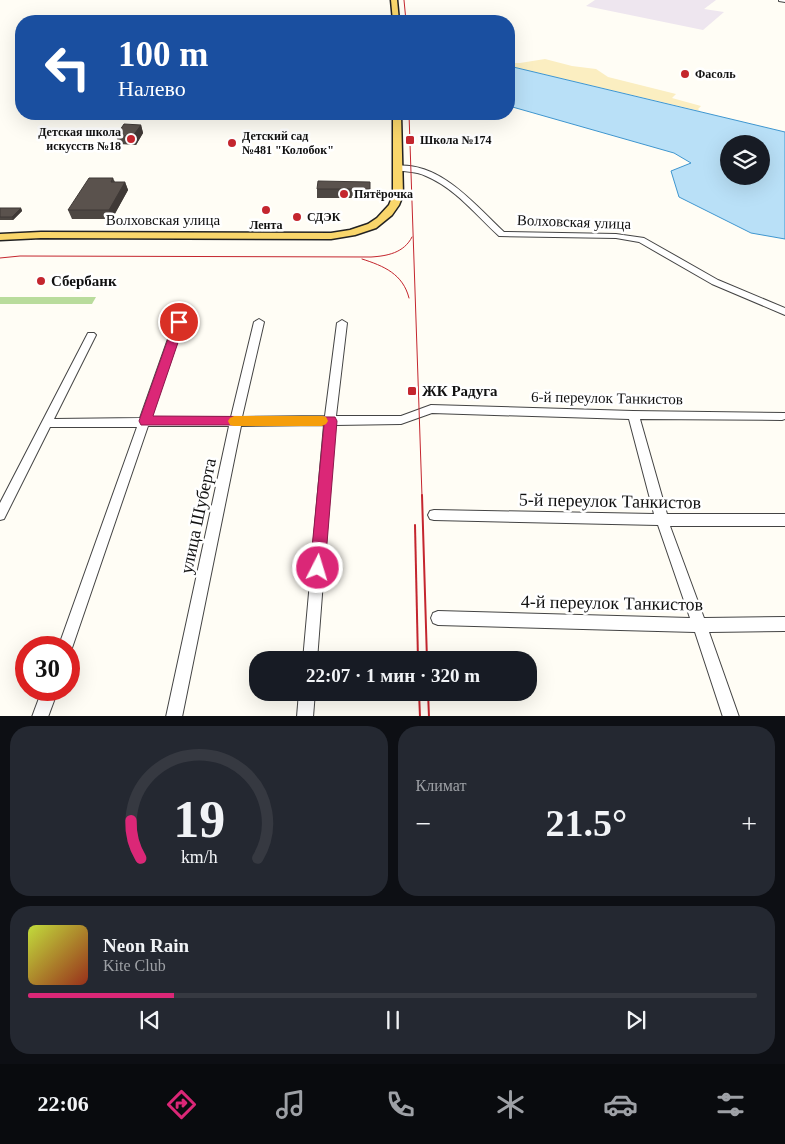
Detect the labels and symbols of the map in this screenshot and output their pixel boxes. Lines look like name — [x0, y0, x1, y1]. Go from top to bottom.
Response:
place label: Фасоль — [695, 67, 736, 81]
marker: Фасоль — [679, 68, 691, 80]
place label: Детская школа искусств №18 — [38, 125, 121, 153]
place label: Детский сад №481 "Колобок" — [242, 129, 334, 157]
marker: Детская школа искусств №18 — [125, 133, 137, 145]
place label: Школа №174 — [420, 133, 492, 147]
marker: Школа №174 — [404, 134, 416, 146]
marker: Детский сад №481 "Колобок" — [226, 137, 238, 149]
place label: Пятёрочка — [354, 187, 413, 201]
marker: Пятёрочка — [338, 188, 350, 200]
marker: Лента — [260, 204, 272, 216]
place label: СДЭК — [307, 210, 341, 224]
marker: СДЭК — [291, 211, 303, 223]
street label: Волховская улица — [106, 212, 220, 228]
street label: Волховская улица — [517, 212, 632, 232]
place label: Лента — [249, 218, 283, 232]
place label: Сбербанк — [51, 273, 117, 289]
marker: Сбербанк — [35, 275, 47, 287]
pin — [158, 301, 200, 343]
place label: ЖК Радуга — [422, 383, 498, 399]
marker: ЖК Радуга — [406, 385, 418, 397]
street label: 6-й переулок Танкистов — [531, 389, 683, 407]
street label: улица Шуберта — [176, 456, 220, 576]
street label: 5-й переулок Танкистов — [519, 489, 701, 513]
position arrow — [291, 541, 343, 593]
street label: 4-й переулок Танкистов — [521, 591, 703, 615]
speed limit sign: 30 — [15, 636, 80, 701]

